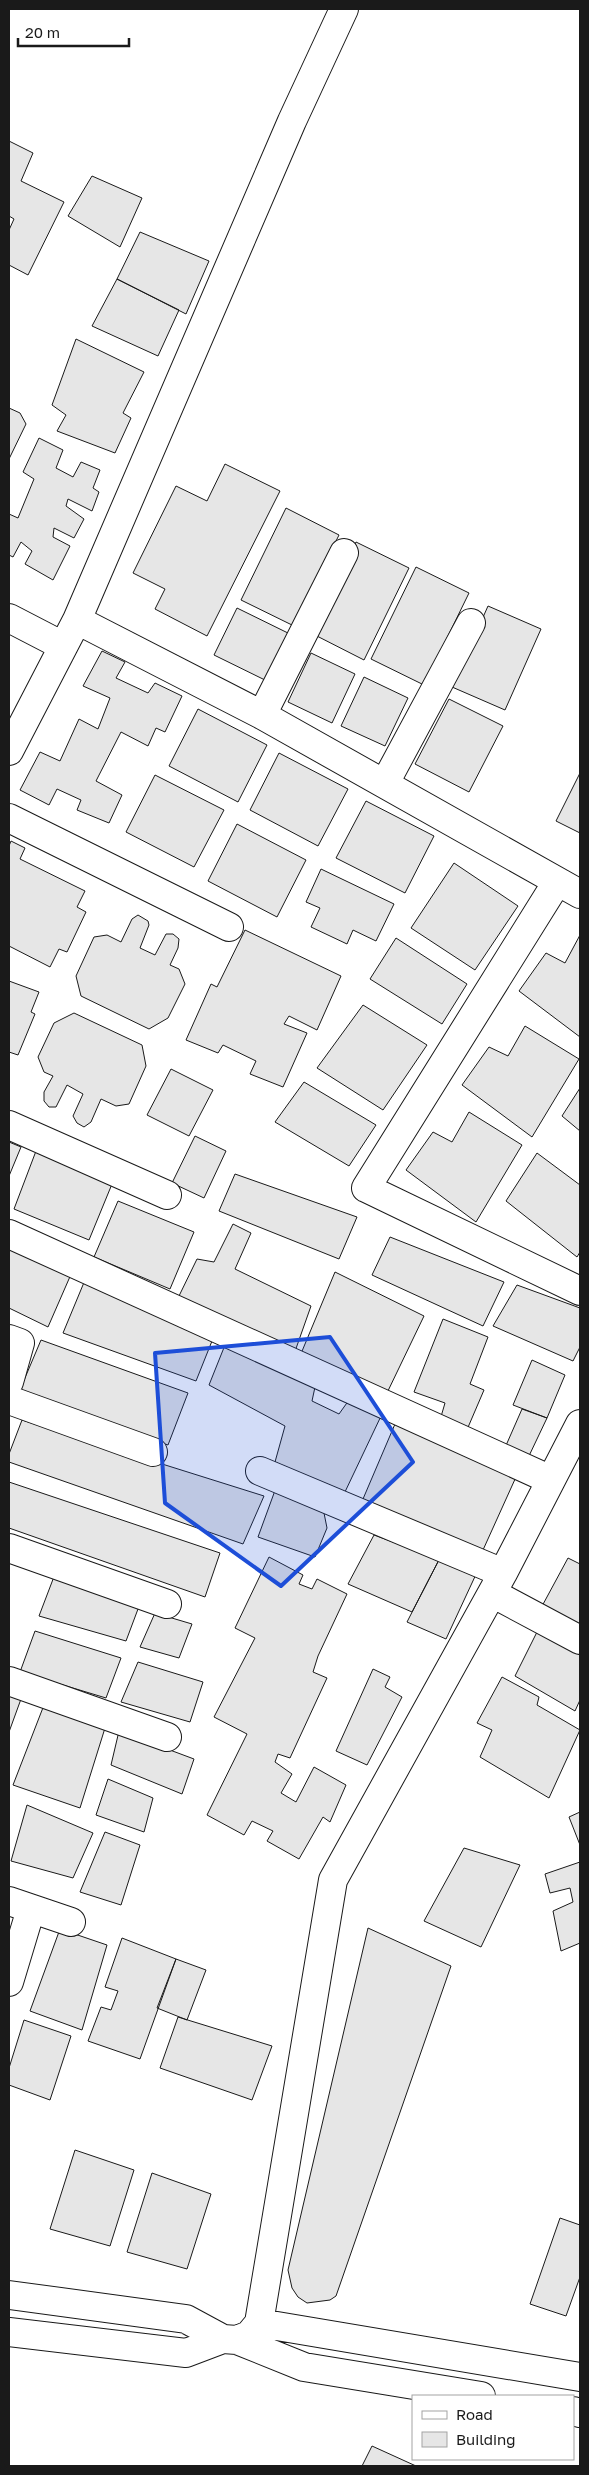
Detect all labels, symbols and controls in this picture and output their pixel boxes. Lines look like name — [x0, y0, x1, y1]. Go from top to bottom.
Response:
scale bar — [18, 15, 129, 47]
text: 20 m — [25, 23, 60, 41]
legend — [412, 2395, 574, 2460]
text: Road — [456, 2405, 493, 2423]
text: Building — [456, 2430, 516, 2448]

